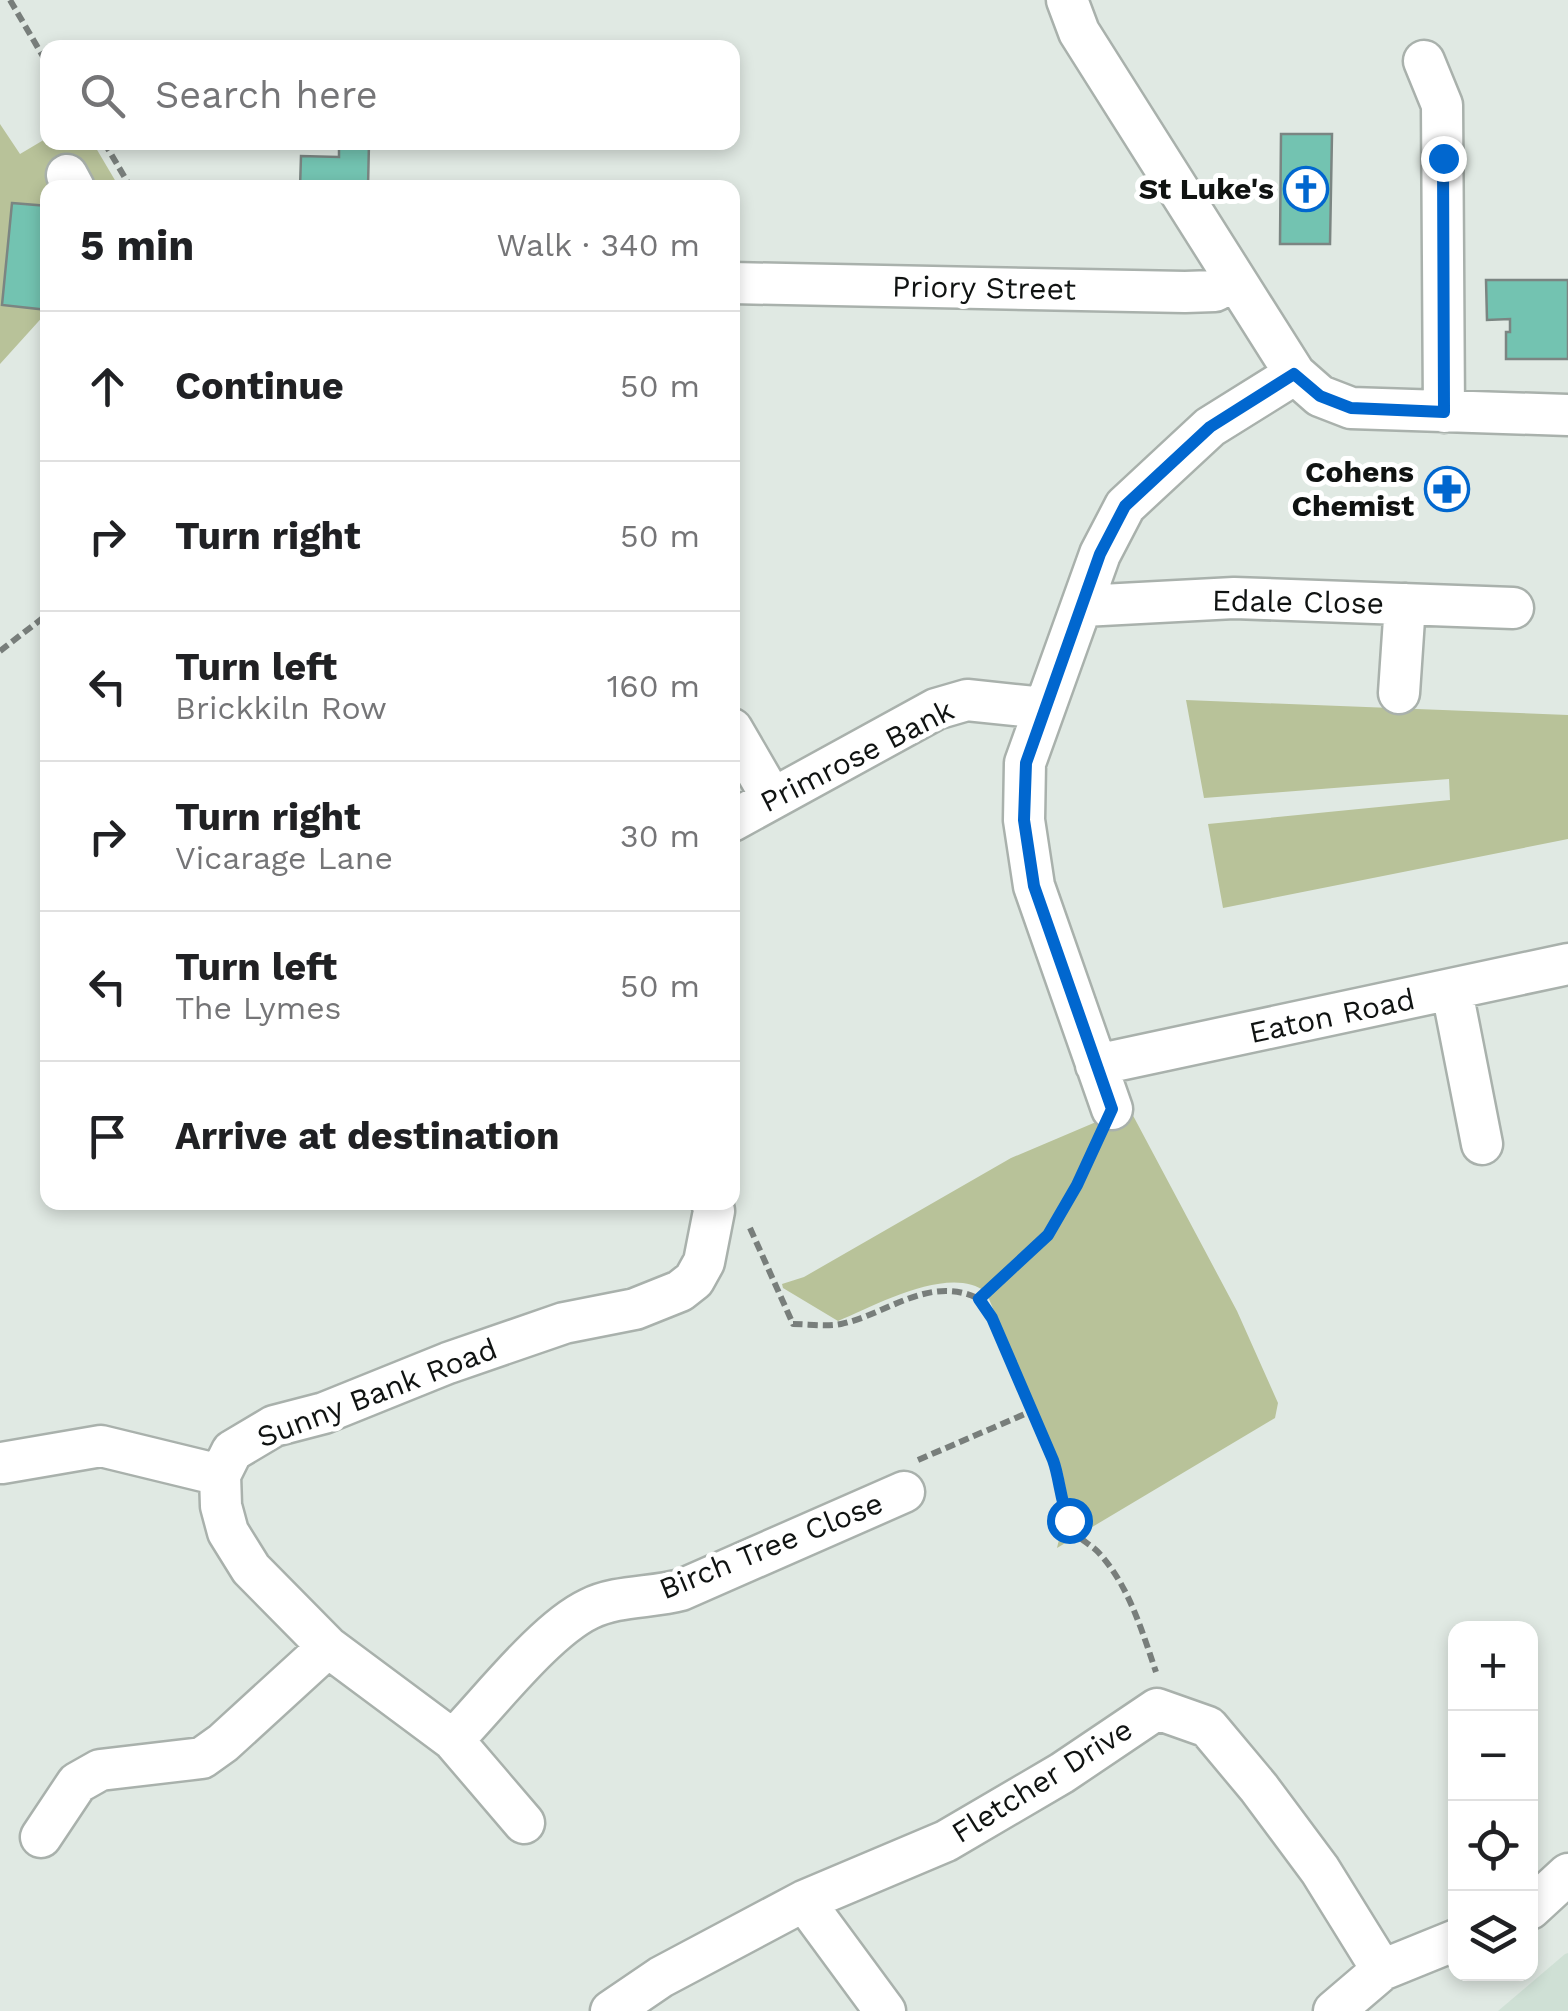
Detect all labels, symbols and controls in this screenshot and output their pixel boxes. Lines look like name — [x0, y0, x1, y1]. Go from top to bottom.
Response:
search box — [40, 40, 740, 150]
icon: search — [75, 68, 130, 123]
text: Search here — [155, 73, 378, 117]
route end — [1421, 136, 1467, 182]
church icon: St Luke's — [1283, 166, 1329, 212]
place label: St Luke's — [1139, 171, 1274, 206]
text: 5 min — [80, 221, 194, 270]
text: Walk · 340 m — [497, 226, 700, 264]
street label: Priory Street — [892, 268, 1077, 307]
icon: ahead — [80, 359, 135, 414]
text: Continue — [175, 364, 344, 408]
text: 50 m — [620, 367, 700, 405]
place label: Cohens Chemist — [1292, 454, 1414, 523]
pharmacy icon: Cohens Chemist — [1424, 466, 1470, 512]
icon: right — [80, 509, 135, 564]
text: Turn right — [175, 514, 361, 558]
text: 50 m — [620, 517, 700, 555]
street label: Edale Close — [1212, 583, 1384, 620]
text: Turn left — [175, 645, 337, 689]
icon: left — [80, 659, 135, 714]
text: 160 m — [607, 667, 700, 705]
text: Brickkiln Row — [175, 689, 387, 727]
street label: Primrose Bank — [754, 692, 959, 819]
text: Turn right — [175, 795, 361, 839]
icon: right — [80, 809, 135, 864]
text: 30 m — [620, 817, 700, 855]
text: Vicarage Lane — [175, 839, 393, 877]
text: Turn left — [175, 945, 337, 989]
icon: left — [80, 959, 135, 1014]
text: 50 m — [620, 967, 700, 1005]
street label: Eaton Road — [1246, 981, 1418, 1050]
text: The Lymes — [175, 989, 341, 1027]
icon: arrive — [80, 1109, 135, 1164]
text: Arrive at destination — [175, 1114, 560, 1158]
street label: Sunny Bank Road — [252, 1331, 502, 1454]
street label: Birch Tree Close — [654, 1485, 888, 1606]
route start — [1047, 1498, 1093, 1544]
map controls — [1448, 1621, 1538, 1981]
button: + — [1448, 1621, 1538, 1711]
street label: Fletcher Drive — [945, 1711, 1138, 1850]
button: − — [1448, 1711, 1538, 1801]
button: locate — [1448, 1801, 1538, 1891]
button: layers — [1448, 1891, 1538, 1981]

